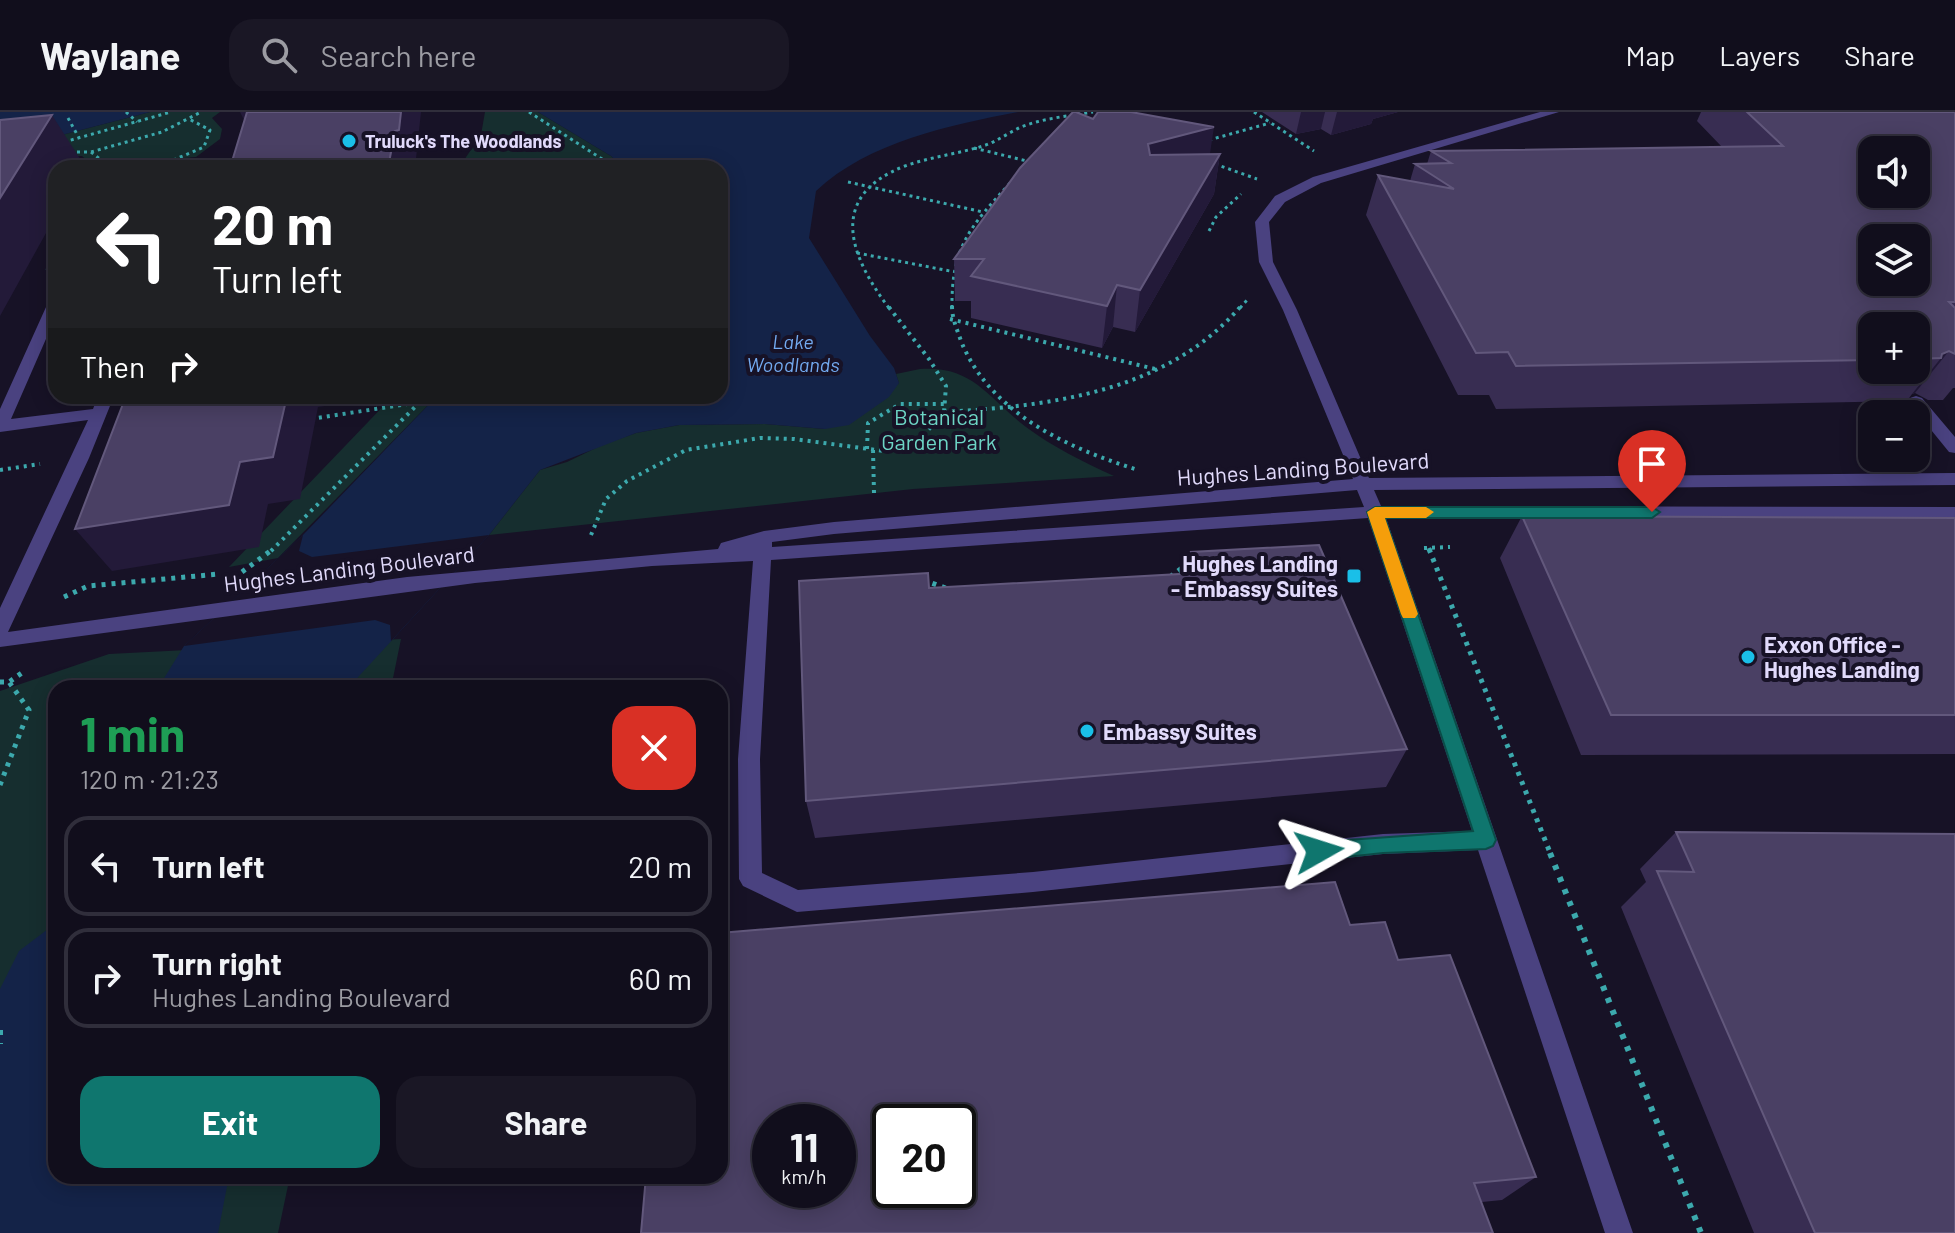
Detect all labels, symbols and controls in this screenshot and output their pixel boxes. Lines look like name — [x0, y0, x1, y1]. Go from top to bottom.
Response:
search box — [229, 19, 789, 91]
text: Waylane — [40, 32, 181, 78]
icon: search — [257, 33, 301, 77]
text: Search here — [321, 37, 476, 73]
text: Map — [1625, 38, 1675, 72]
text: Layers — [1719, 38, 1800, 72]
text: Share — [1844, 38, 1915, 72]
place label: Truluck's The Woodlands — [365, 130, 562, 152]
marker: Truluck's The Woodlands — [340, 132, 358, 150]
map controls — [1858, 136, 1930, 472]
button: sound — [1858, 136, 1930, 208]
text: 20 m — [212, 189, 333, 256]
icon: left — [80, 192, 184, 296]
button: layers — [1858, 224, 1930, 296]
text: Turn left — [212, 257, 343, 300]
button: + — [1858, 312, 1930, 384]
water label: Lake Woodlands — [746, 329, 840, 376]
icon: right — [161, 344, 205, 388]
text: Then — [80, 348, 145, 384]
button: − — [1858, 400, 1930, 472]
park label: Botanical Garden Park — [881, 403, 997, 454]
pin — [1618, 430, 1686, 512]
icon: arrive — [1630, 442, 1674, 486]
street label: Hughes Landing Boulevard — [1176, 446, 1430, 490]
street label: Hughes Landing Boulevard — [222, 540, 476, 596]
place label: Hughes Landing - Embassy Suites — [1171, 550, 1338, 601]
marker: Hughes Landing - Embassy Suites — [1345, 567, 1363, 585]
place label: Exxon Office - Hughes Landing — [1764, 631, 1920, 682]
marker: Exxon Office - Hughes Landing — [1739, 648, 1757, 666]
text: 1 min — [80, 704, 185, 762]
button: close — [612, 706, 696, 790]
place label: Embassy Suites — [1103, 718, 1257, 744]
marker: Embassy Suites — [1078, 722, 1096, 740]
text: 120 m · 21:23 — [80, 763, 219, 794]
position arrow — [1277, 809, 1361, 893]
icon: left — [84, 844, 128, 888]
text: Turn left — [152, 848, 265, 884]
text: 20 m — [628, 848, 692, 884]
text: Turn right — [152, 945, 282, 981]
icon: right — [84, 956, 128, 1000]
text: 60 m — [629, 960, 692, 996]
text: Hughes Landing Boulevard — [152, 981, 451, 1012]
button: Exit — [80, 1076, 380, 1168]
button: Share — [396, 1076, 696, 1168]
speed limit sign: 20 — [872, 1104, 976, 1208]
text: 11 — [790, 1122, 818, 1170]
text: km/h — [781, 1164, 827, 1188]

